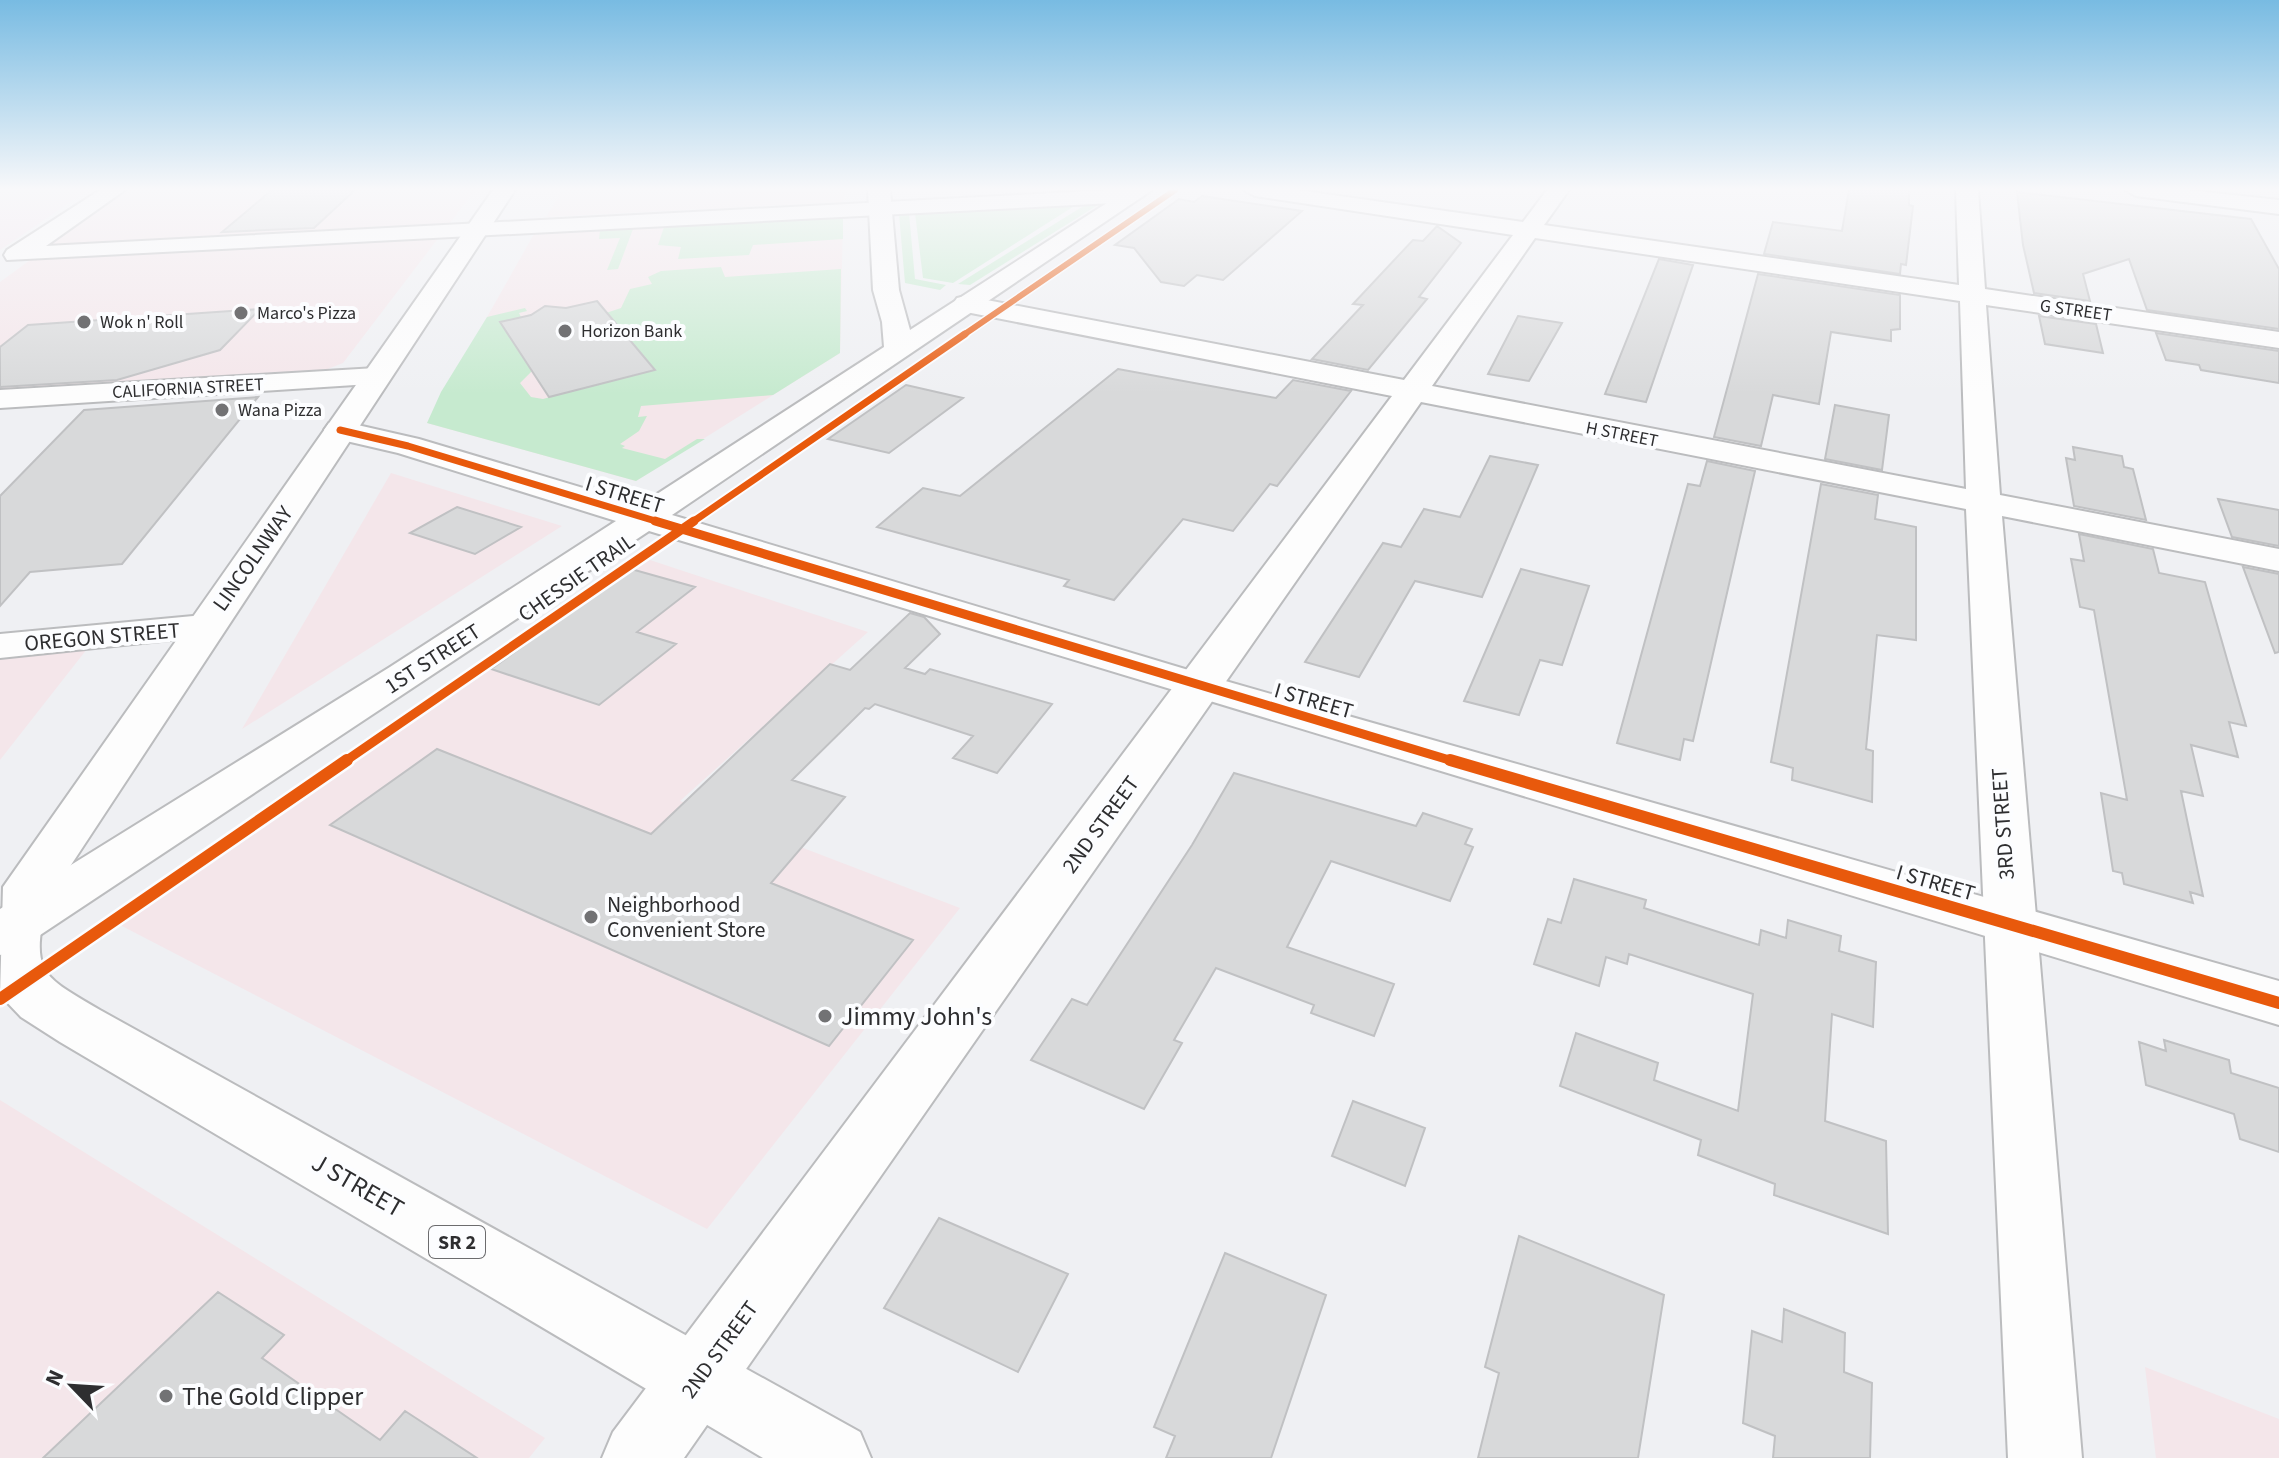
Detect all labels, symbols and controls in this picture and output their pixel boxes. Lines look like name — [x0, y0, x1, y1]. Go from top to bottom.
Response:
street label: G STREET — [2038, 293, 2114, 328]
place label: Marco's Pizza — [257, 301, 356, 326]
marker: Marco's Pizza — [232, 304, 250, 322]
place label: Wok n' Roll — [100, 310, 183, 335]
marker: Wok n' Roll — [75, 313, 93, 331]
place label: Horizon Bank — [581, 319, 682, 344]
marker: Horizon Bank — [556, 322, 574, 340]
street label: CALIFORNIA STREET — [111, 372, 265, 405]
place label: Wana Pizza — [238, 398, 322, 423]
marker: Wana Pizza — [213, 401, 231, 419]
street label: H STREET — [1584, 415, 1661, 454]
street label: I STREET — [581, 468, 668, 522]
street label: LINCOLNWAY — [205, 499, 301, 618]
street label: CHESSIE TRAIL — [512, 525, 642, 630]
street label: OREGON STREET — [23, 614, 181, 660]
street label: 1ST STREET — [378, 616, 487, 702]
street label: I STREET — [1270, 674, 1357, 728]
street label: 3RD STREET — [1983, 767, 2023, 881]
street label: 2ND STREET — [1054, 769, 1147, 880]
street label: I STREET — [1892, 856, 1979, 910]
place label: Neighborhood Convenient Store — [607, 889, 766, 946]
marker: Neighborhood Convenient Store — [582, 908, 600, 926]
place label: Jimmy John's — [841, 998, 992, 1035]
marker: Jimmy John's — [816, 1007, 834, 1025]
street label: J STREET — [305, 1144, 411, 1227]
road number: SR 2 — [429, 1226, 485, 1258]
street label: 2ND STREET — [673, 1294, 766, 1405]
north arrow — [32, 1346, 112, 1426]
text: N — [37, 1365, 72, 1391]
place label: The Gold Clipper — [182, 1378, 364, 1415]
marker: The Gold Clipper — [157, 1387, 175, 1405]

